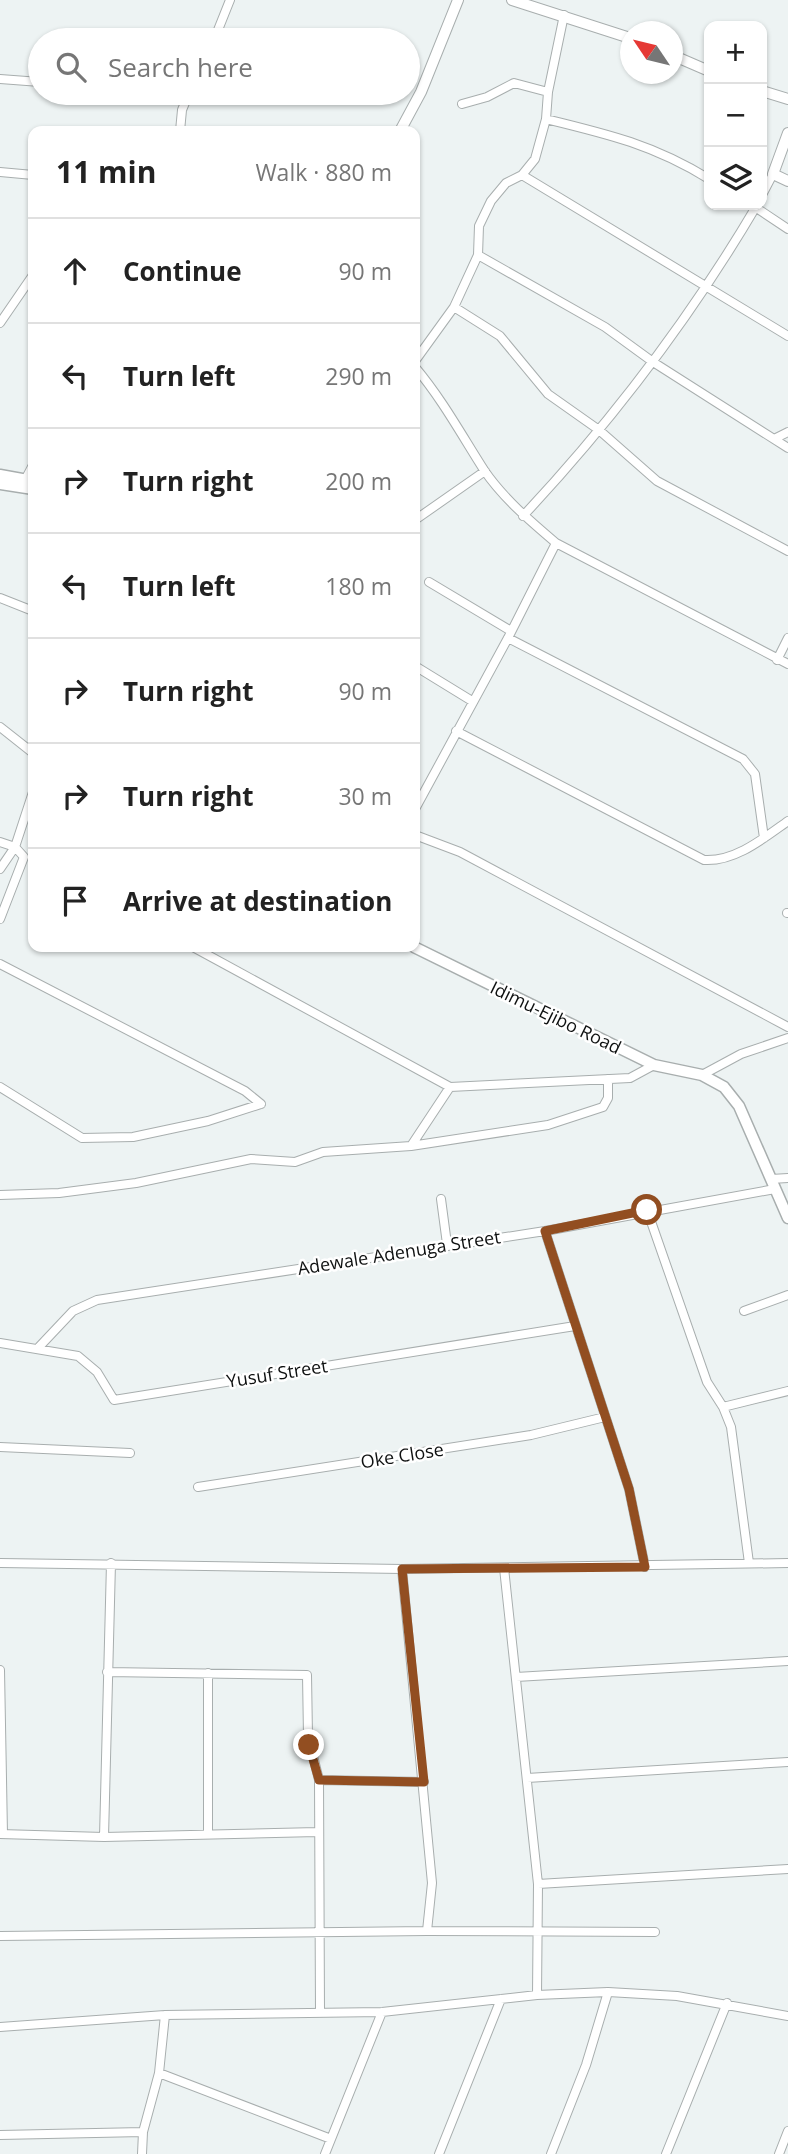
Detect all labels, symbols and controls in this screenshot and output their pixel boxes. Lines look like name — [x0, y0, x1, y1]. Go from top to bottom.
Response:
north arrow — [620, 21, 683, 84]
map controls — [704, 21, 767, 210]
button: + — [704, 21, 767, 84]
search box — [28, 28, 420, 105]
icon: search — [52, 48, 90, 86]
text: Search here — [108, 49, 253, 85]
button: − — [704, 84, 767, 147]
button: layers — [704, 147, 767, 210]
text: 11 min — [56, 151, 156, 192]
text: Walk · 880 m — [255, 156, 392, 188]
icon: ahead — [56, 252, 94, 290]
text: Continue — [123, 253, 242, 289]
text: 90 m — [338, 255, 392, 287]
icon: left — [56, 357, 94, 395]
text: Turn left — [123, 358, 235, 394]
text: 290 m — [325, 360, 392, 392]
icon: right — [56, 462, 94, 500]
text: Turn right — [123, 463, 254, 499]
text: 200 m — [325, 465, 392, 497]
icon: left — [56, 567, 94, 605]
text: Turn left — [123, 568, 235, 604]
text: 180 m — [325, 570, 392, 602]
icon: right — [56, 672, 94, 710]
text: Turn right — [123, 673, 254, 709]
text: 90 m — [338, 675, 392, 707]
icon: right — [56, 777, 94, 815]
text: Turn right — [123, 778, 254, 814]
text: 30 m — [338, 780, 392, 812]
icon: arrive — [56, 882, 94, 920]
text: Arrive at destination — [123, 883, 392, 919]
street label: Idimu-Ejibo Road — [487, 975, 625, 1059]
route start — [631, 1194, 662, 1225]
street label: Adewale Adenuga Street — [296, 1224, 502, 1280]
street label: Yusuf Street — [225, 1353, 329, 1393]
street label: Oke Close — [359, 1437, 445, 1473]
route end — [293, 1729, 324, 1760]

